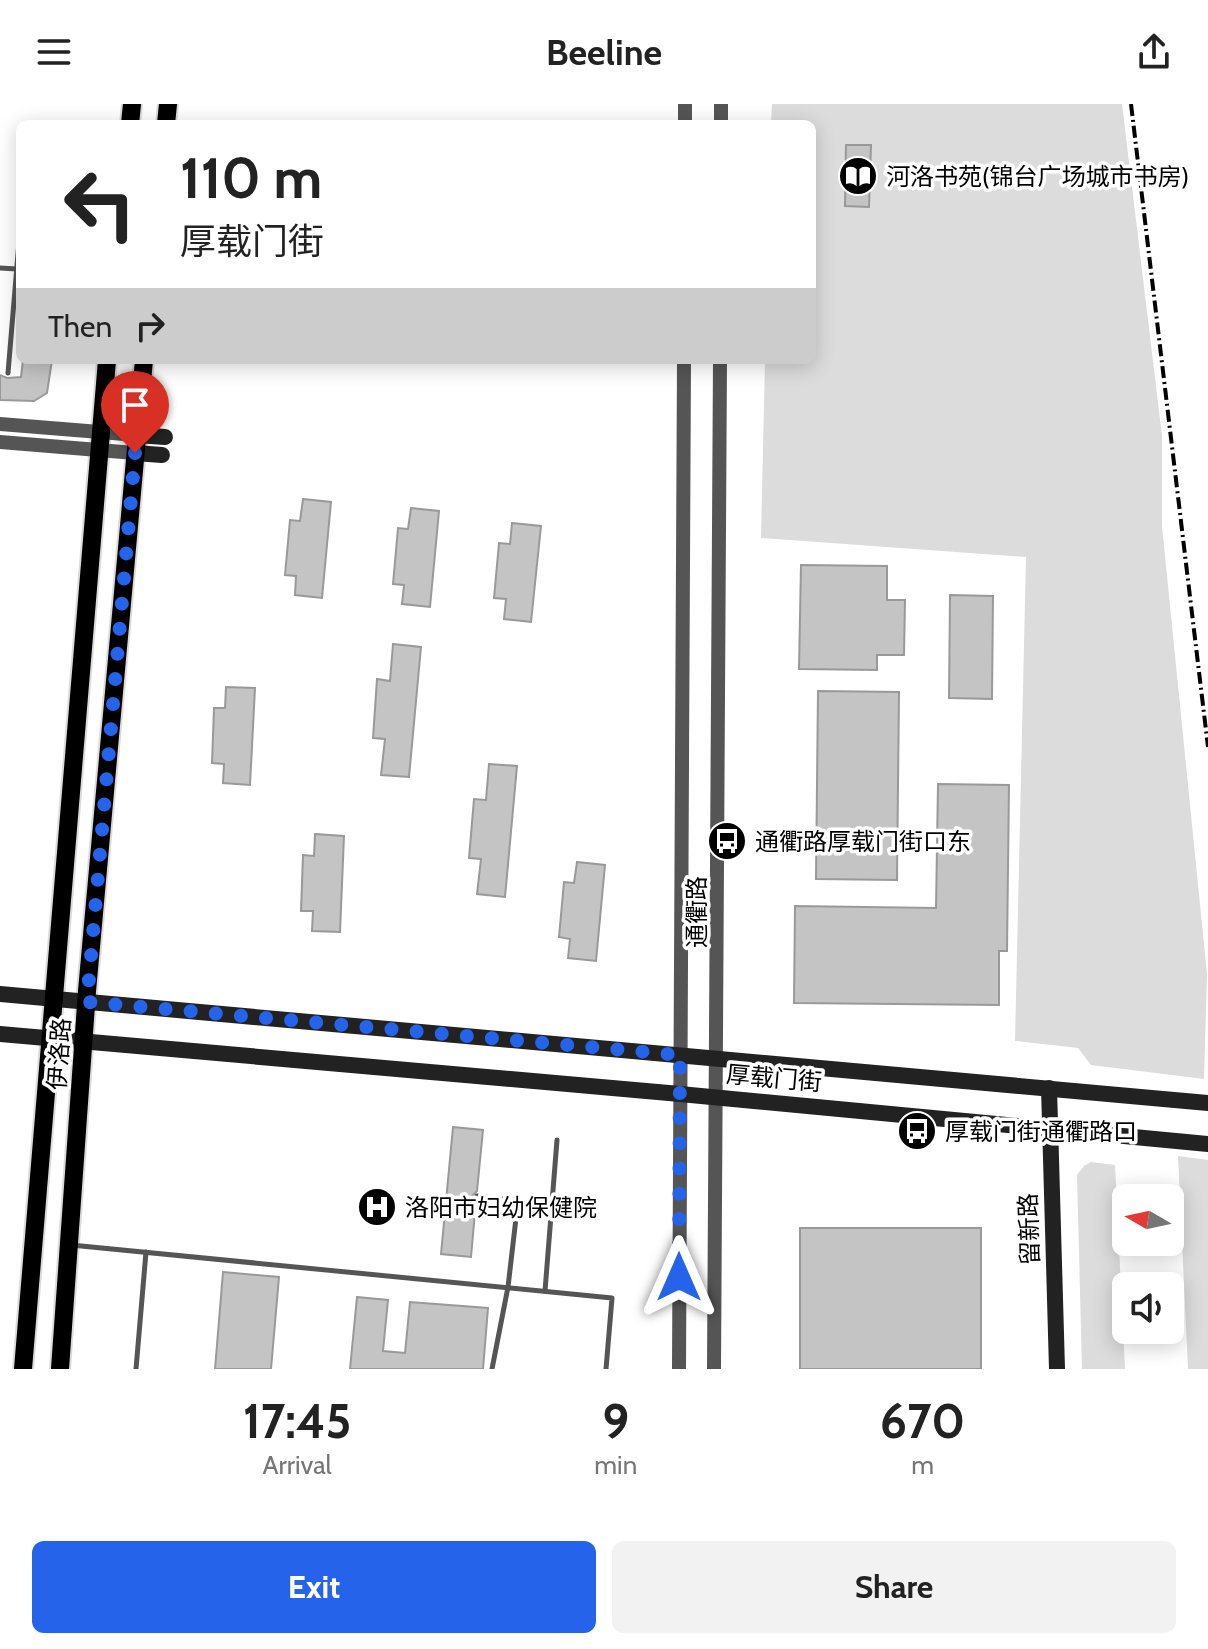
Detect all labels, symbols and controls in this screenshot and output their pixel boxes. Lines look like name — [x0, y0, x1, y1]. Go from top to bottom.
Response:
icon: menu — [32, 30, 76, 74]
text: Beeline — [546, 30, 662, 74]
icon: share — [1132, 30, 1176, 74]
text: 110 m — [180, 144, 322, 212]
icon: left — [48, 152, 152, 256]
library icon: 河洛书苑(锦台广场城市书房) — [837, 155, 879, 197]
place label: 河洛书苑(锦台广场城市书房) — [886, 162, 1189, 191]
text: 厚载门街 — [180, 219, 324, 263]
icon: right — [128, 304, 172, 348]
text: Then — [48, 308, 112, 345]
pin — [101, 371, 169, 453]
icon: arrive — [113, 383, 157, 427]
bus stop icon: 通衢路厚载门街口东 — [706, 820, 748, 862]
place label: 通衢路厚载门街口东 — [755, 827, 971, 856]
street label: 通衢路 — [682, 876, 711, 948]
street label: 伊洛路 — [42, 1017, 76, 1091]
street label: 厚载门街 — [725, 1059, 823, 1097]
bus stop icon: 厚载门街通衢路口 — [896, 1110, 938, 1152]
place label: 厚载门街通衢路口 — [945, 1117, 1137, 1146]
north arrow — [1112, 1184, 1184, 1256]
map controls — [1112, 1184, 1184, 1344]
hospital icon: 洛阳市妇幼保健院 — [356, 1186, 398, 1228]
place label: 洛阳市妇幼保健院 — [405, 1193, 597, 1222]
street label: 留新路 — [1013, 1193, 1045, 1265]
position arrow — [637, 1235, 721, 1319]
button: sound — [1112, 1272, 1184, 1344]
text: 17:45 — [243, 1392, 351, 1450]
text: 9 — [602, 1392, 629, 1450]
text: 670 — [880, 1392, 965, 1450]
text: Arrival — [263, 1449, 332, 1481]
text: min — [594, 1449, 637, 1481]
text: m — [911, 1449, 934, 1481]
button: Exit — [32, 1541, 596, 1633]
button: Share — [612, 1541, 1176, 1633]

